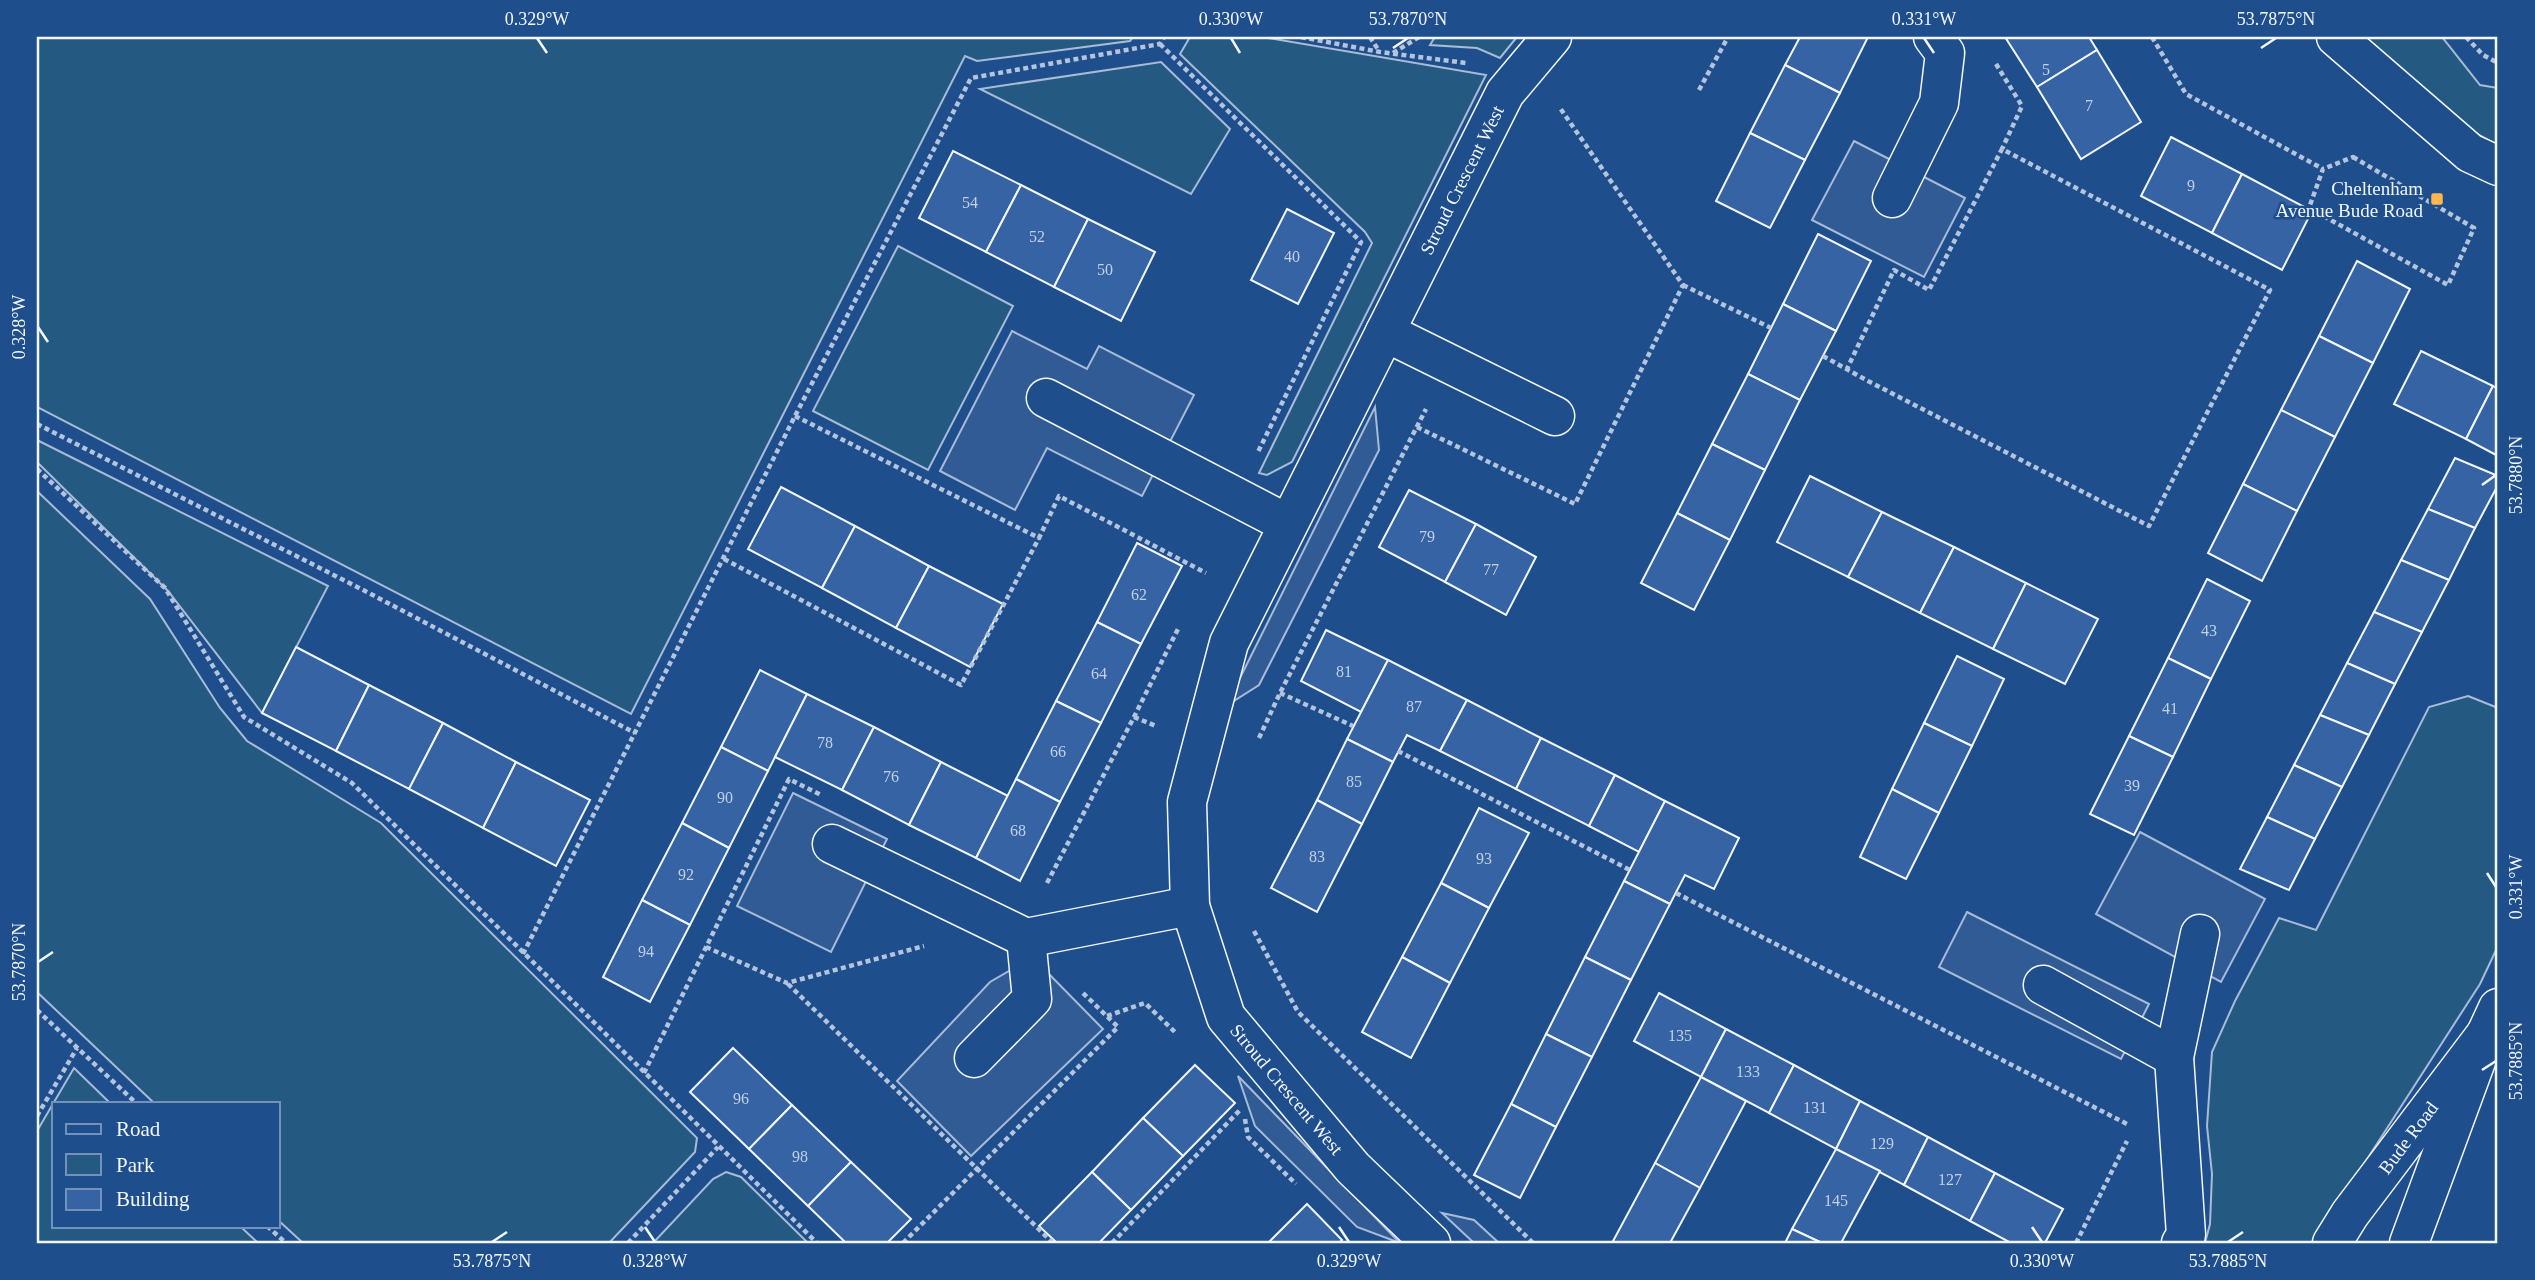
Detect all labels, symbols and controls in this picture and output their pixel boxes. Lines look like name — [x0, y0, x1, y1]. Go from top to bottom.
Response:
text: 0.329°W — [505, 9, 569, 29]
text: 0.330°W — [1199, 9, 1263, 29]
text: 53.7870°N — [1369, 9, 1447, 29]
text: 0.331°W — [1892, 9, 1956, 29]
text: 53.7875°N — [2237, 9, 2315, 29]
house number: 5 — [2042, 61, 2050, 78]
house number: 7 — [2085, 97, 2093, 114]
street label: Stroud Crescent West — [1416, 101, 1508, 258]
house number: 9 — [2187, 177, 2195, 194]
place label: Cheltenham Avenue Bude Road — [2276, 178, 2423, 221]
marker: Cheltenham Avenue Bude Road — [2429, 191, 2445, 207]
house number: 54 — [962, 194, 978, 211]
house number: 52 — [1029, 228, 1045, 245]
house number: 40 — [1284, 248, 1300, 265]
house number: 50 — [1097, 261, 1113, 278]
text: 0.328°W — [9, 295, 29, 359]
text: 53.7880°N — [2506, 436, 2526, 514]
house number: 79 — [1419, 528, 1435, 545]
house number: 77 — [1483, 561, 1499, 578]
house number: 62 — [1131, 586, 1147, 603]
house number: 43 — [2201, 622, 2217, 639]
house number: 81 — [1336, 663, 1352, 680]
house number: 64 — [1091, 665, 1107, 682]
house number: 87 — [1406, 698, 1422, 715]
house number: 41 — [2162, 700, 2178, 717]
house number: 78 — [817, 734, 833, 751]
house number: 66 — [1050, 743, 1066, 760]
house number: 76 — [883, 768, 899, 785]
house number: 85 — [1346, 773, 1362, 790]
house number: 39 — [2124, 777, 2140, 794]
house number: 90 — [717, 789, 733, 806]
house number: 68 — [1010, 822, 1026, 839]
house number: 83 — [1309, 848, 1325, 865]
house number: 93 — [1476, 850, 1492, 867]
text: 0.331°W — [2506, 855, 2526, 919]
house number: 92 — [678, 866, 694, 883]
text: 53.7870°N — [9, 923, 29, 1001]
house number: 94 — [638, 943, 654, 960]
street label: Stroud Crescent West — [1226, 1020, 1348, 1159]
text: 53.7885°N — [2506, 1022, 2526, 1100]
house number: 135 — [1668, 1027, 1692, 1044]
house number: 133 — [1736, 1063, 1760, 1080]
house number: 96 — [733, 1090, 749, 1107]
street label: Bude Road — [2374, 1097, 2442, 1178]
house number: 131 — [1803, 1099, 1827, 1116]
legend — [52, 1102, 280, 1228]
text: Road — [116, 1117, 161, 1141]
house number: 129 — [1870, 1135, 1894, 1152]
house number: 98 — [792, 1148, 808, 1165]
text: Park — [116, 1153, 155, 1177]
house number: 127 — [1938, 1171, 1962, 1188]
text: Building — [116, 1187, 190, 1211]
house number: 145 — [1824, 1192, 1848, 1209]
text: 53.7875°N — [453, 1251, 531, 1271]
text: 0.328°W — [623, 1251, 687, 1271]
text: 0.329°W — [1317, 1251, 1381, 1271]
text: 0.330°W — [2010, 1251, 2074, 1271]
text: 53.7885°N — [2189, 1251, 2267, 1271]

